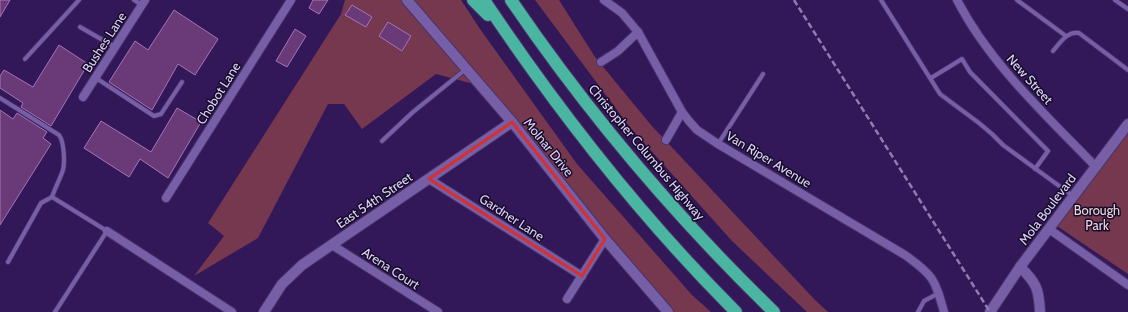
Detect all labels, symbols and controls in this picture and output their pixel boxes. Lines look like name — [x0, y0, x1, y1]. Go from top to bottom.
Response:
street label: Bushes Lane — [79, 9, 130, 75]
street label: New Street — [1004, 51, 1057, 108]
street label: Chobot Lane — [193, 59, 244, 127]
street label: Christopher Columbus Highway — [585, 81, 709, 224]
street label: Molnar Drive — [521, 115, 578, 180]
street label: Van Riper Avenue — [724, 127, 815, 191]
street label: East 54th Street — [333, 168, 416, 231]
street label: Mola Boulevard — [1015, 170, 1079, 248]
street label: Gardner Lane — [477, 190, 548, 244]
park label: Borough Park — [1074, 202, 1120, 233]
street label: Arena Court — [359, 244, 423, 293]

